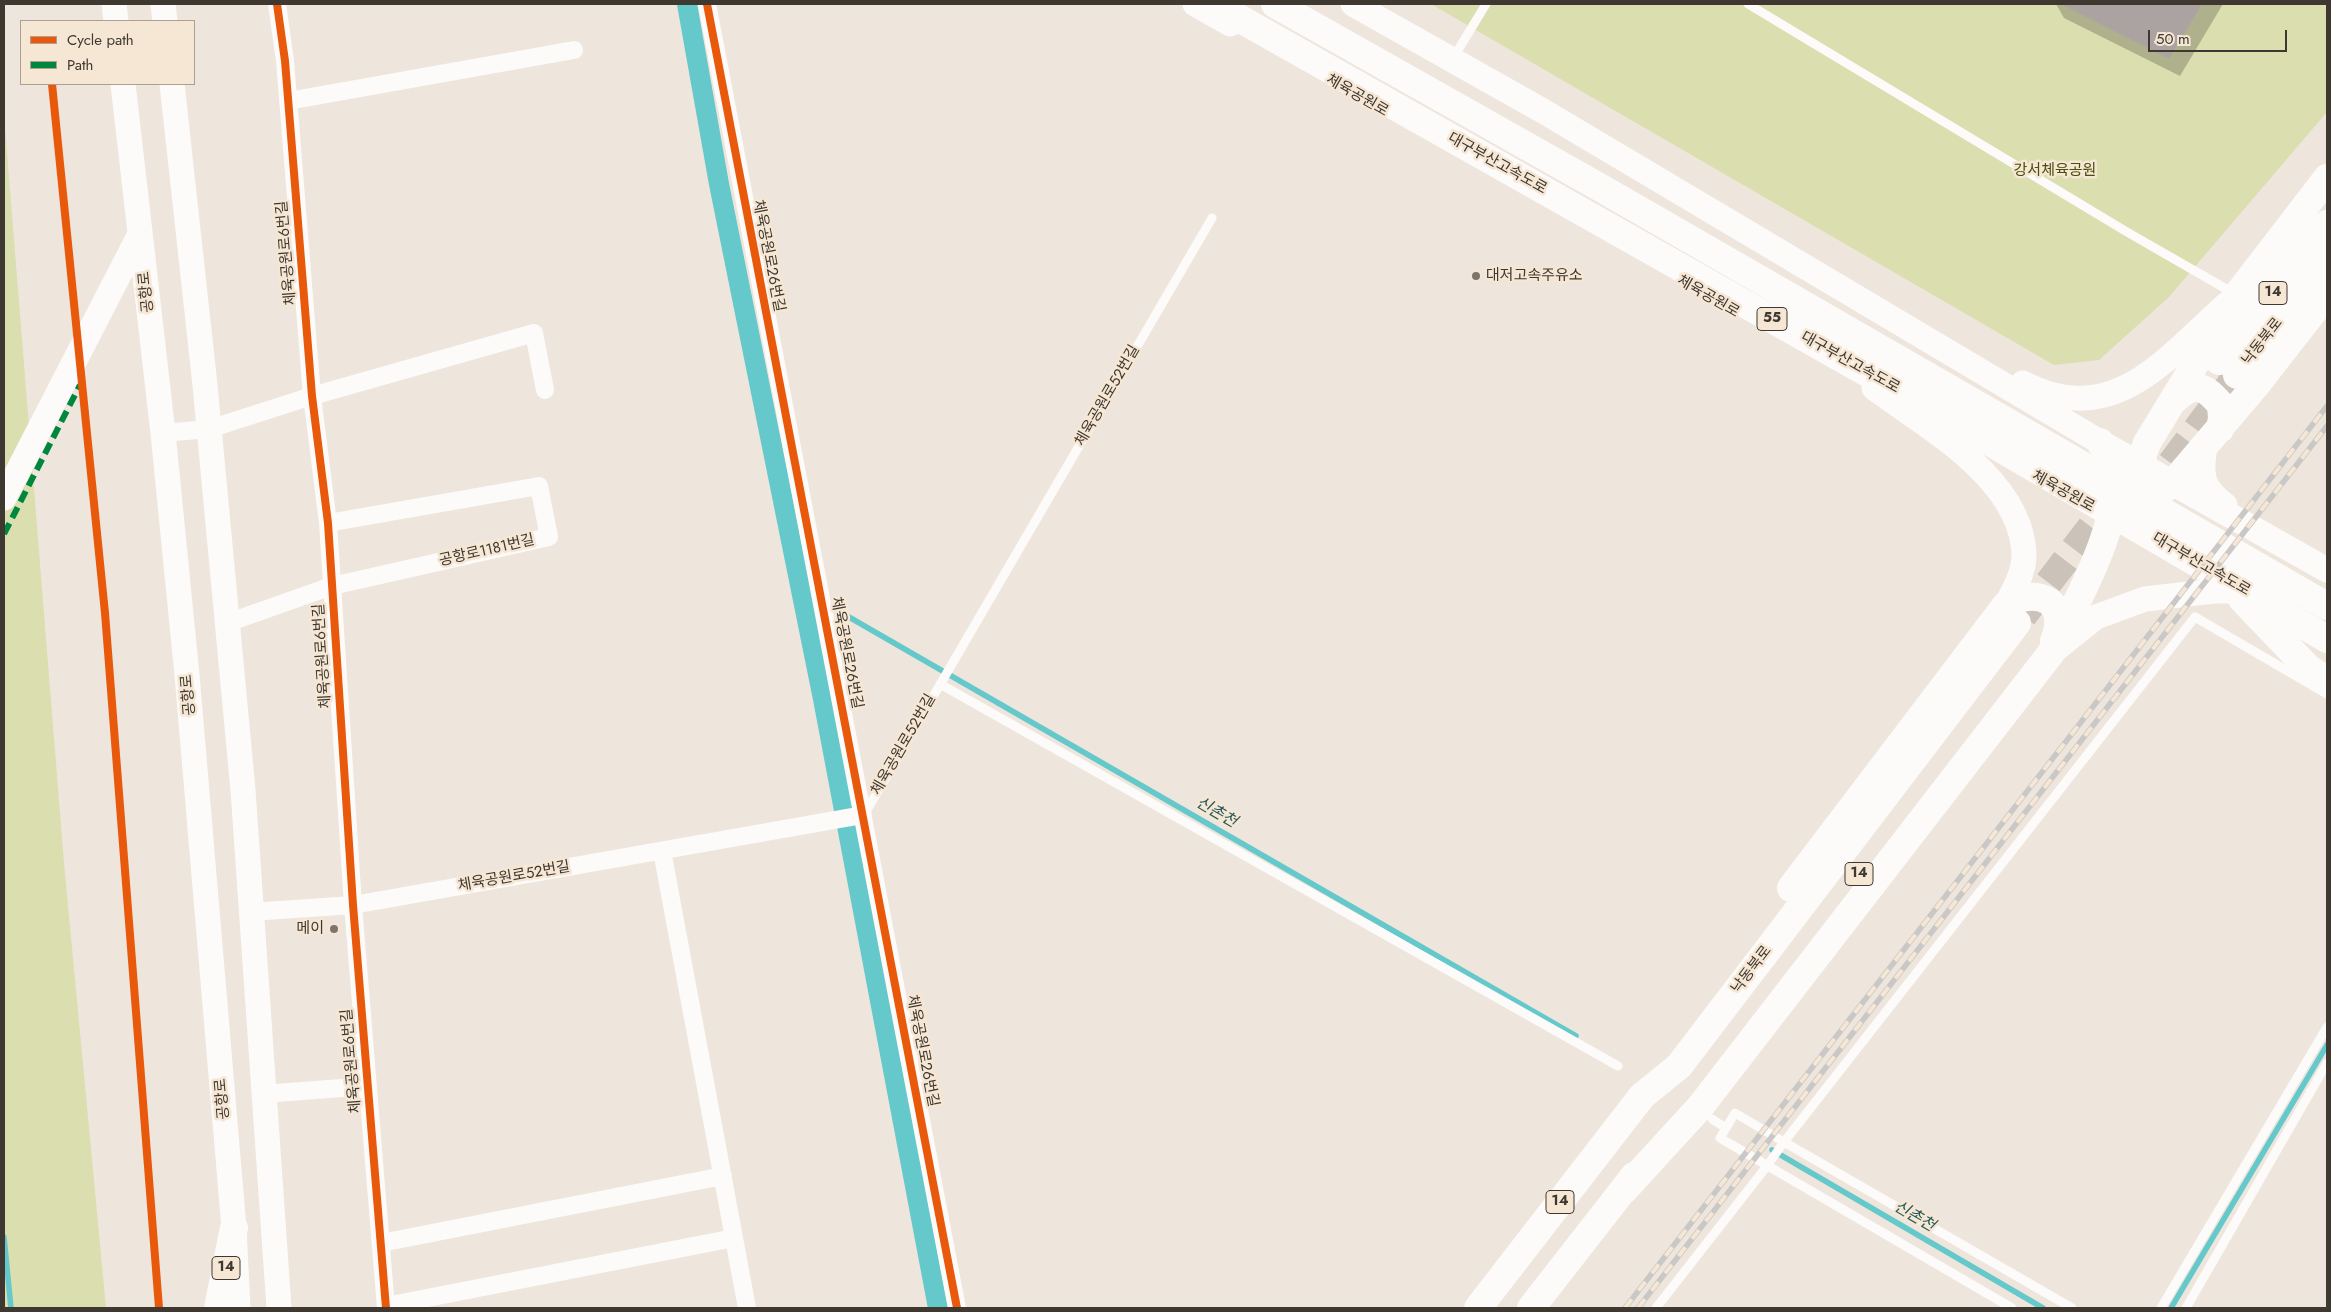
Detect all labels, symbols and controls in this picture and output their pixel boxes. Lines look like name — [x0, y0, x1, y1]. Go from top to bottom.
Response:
legend — [20, 20, 195, 85]
scale bar — [2151, 20, 2290, 52]
text: 50 m — [2156, 28, 2190, 50]
text: Cycle path — [67, 29, 134, 51]
text: Path — [67, 54, 93, 76]
street label: 체육공원로 — [1323, 71, 1391, 121]
street label: 대구부산고속도로 — [1444, 129, 1550, 199]
park label: 강서체육공원 — [2014, 162, 2096, 180]
street label: 체육공원로26번길 — [748, 198, 788, 314]
street label: 체육공원로6번길 — [273, 200, 301, 306]
place label: 대저고속주유소 — [1486, 267, 1583, 285]
street label: 공항로 — [136, 270, 158, 314]
marker: 대저고속주유소 — [1470, 270, 1482, 282]
street label: 체육공원로 — [1674, 272, 1742, 322]
road number: 14 — [2259, 282, 2287, 304]
road number: 55 — [1757, 308, 1787, 330]
street label: 낙동북로 — [2239, 315, 2287, 369]
street label: 대구부산고속도로 — [1797, 328, 1903, 398]
street label: 체육공원로52번길 — [1072, 342, 1144, 450]
street label: 체육공원로 — [2028, 467, 2098, 517]
street label: 대구부산고속도로 — [2149, 530, 2253, 600]
street label: 공항로1181번길 — [438, 531, 536, 571]
street label: 체육공원로26번길 — [826, 595, 866, 711]
street label: 체육공원로6번길 — [310, 603, 336, 709]
street label: 공항로 — [178, 674, 200, 716]
street label: 체육공원로52번길 — [868, 691, 940, 799]
water label: 신촌천 — [1192, 794, 1240, 832]
street label: 체육공원로52번길 — [457, 858, 571, 896]
road number: 14 — [1845, 862, 1873, 886]
place label: 메이 — [296, 920, 324, 938]
marker: 메이 — [328, 923, 340, 935]
street label: 낙동북로 — [1728, 943, 1776, 997]
street label: 체육공원로26번길 — [902, 993, 942, 1109]
street label: 체육공원로6번길 — [338, 1008, 366, 1114]
street label: 공항로 — [212, 1078, 234, 1120]
road number: 14 — [1546, 1190, 1574, 1214]
water label: 신촌천 — [1890, 1198, 1938, 1236]
road number: 14 — [212, 1256, 240, 1280]

